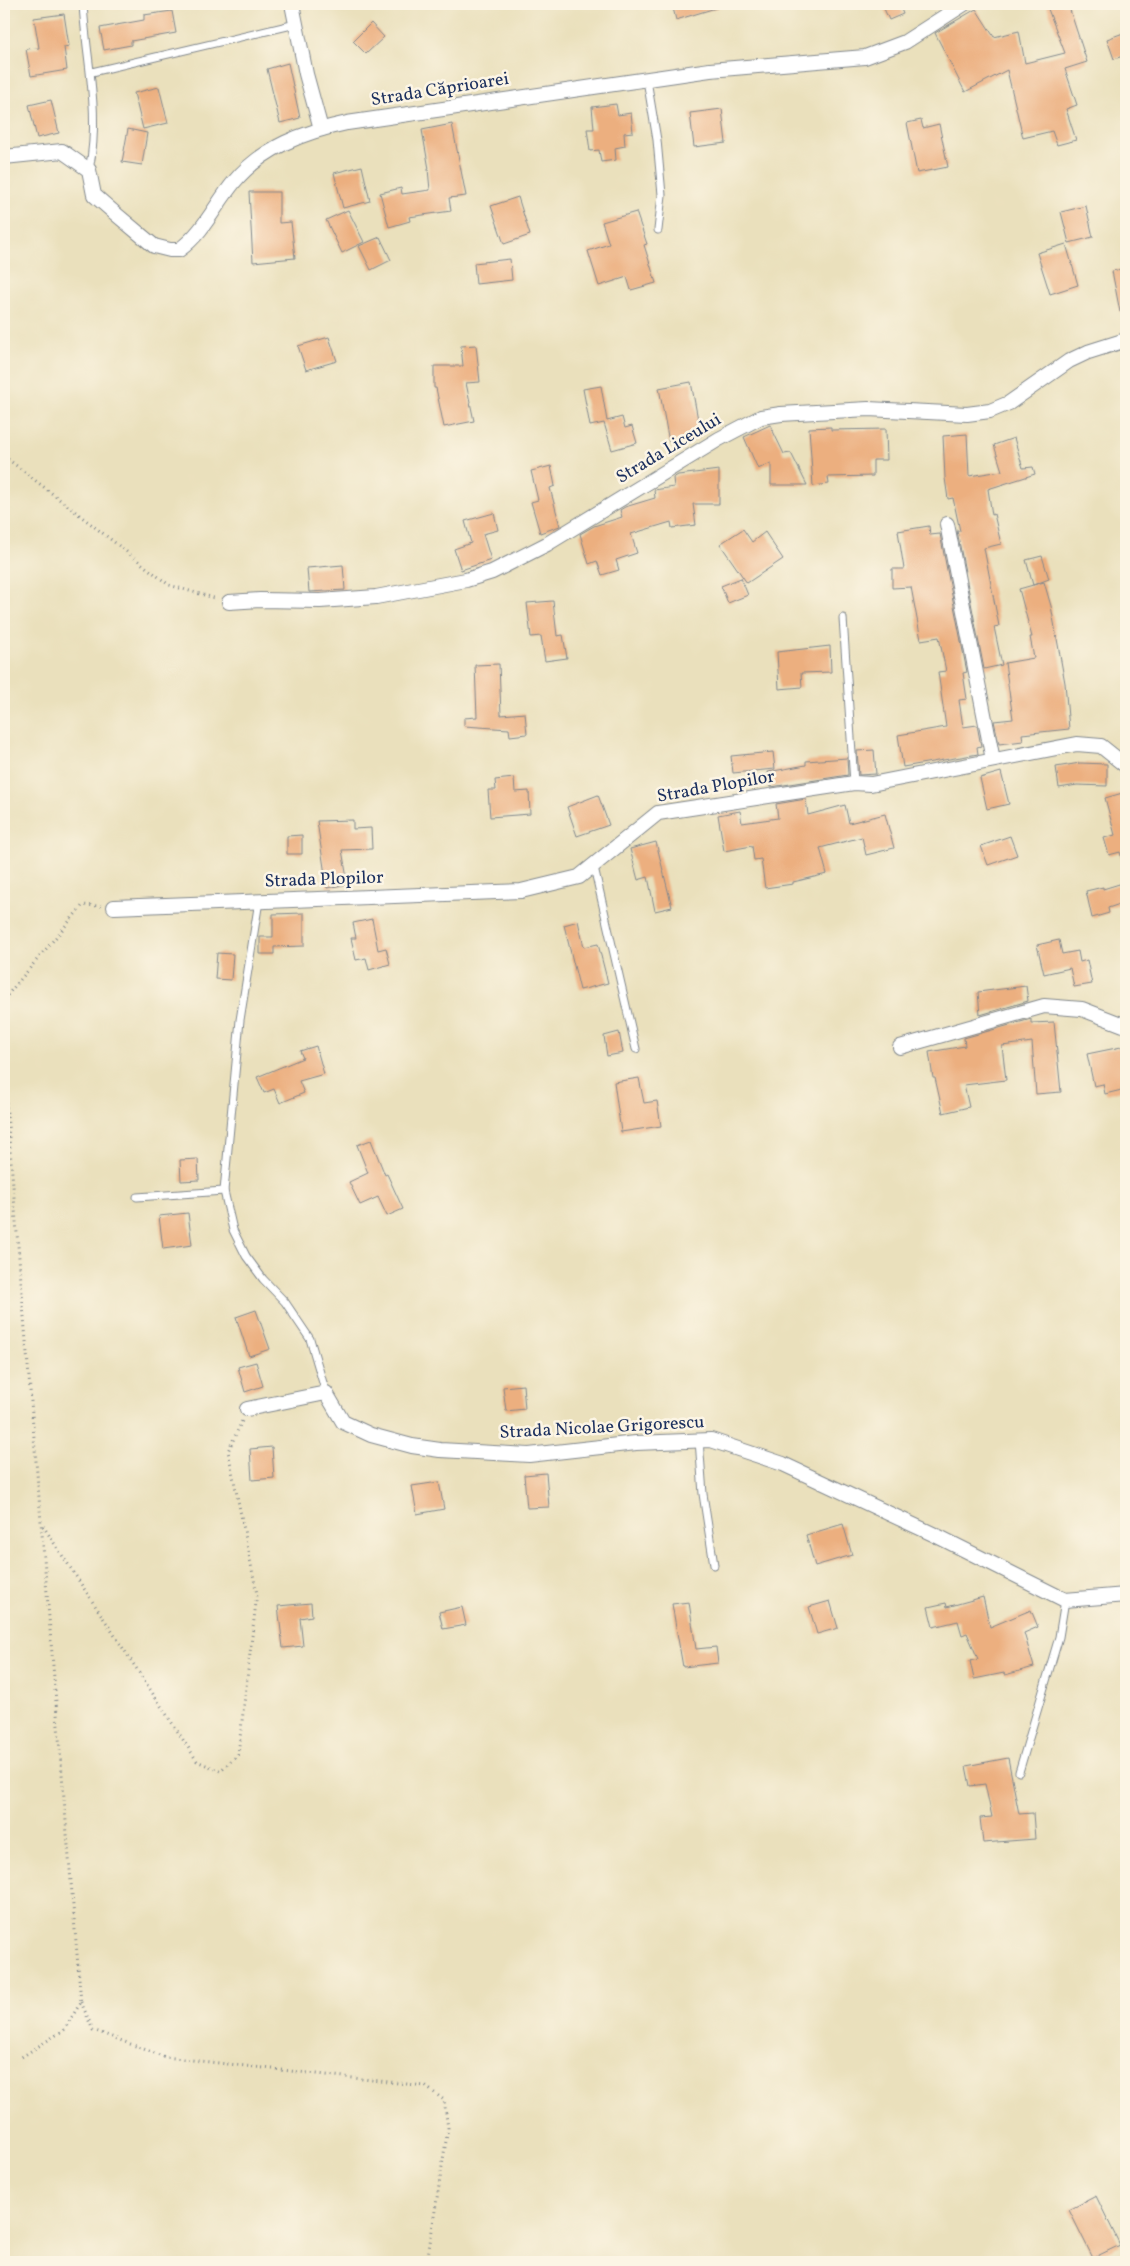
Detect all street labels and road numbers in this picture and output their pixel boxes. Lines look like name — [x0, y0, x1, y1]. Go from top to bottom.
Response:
street label: Strada Căprioarei — [369, 67, 511, 113]
street label: Strada Liceului — [612, 408, 726, 490]
street label: Strada Plopilor — [655, 764, 777, 810]
street label: Strada Plopilor — [264, 865, 384, 895]
street label: Strada Nicolae Grigorescu — [499, 1410, 705, 1446]

